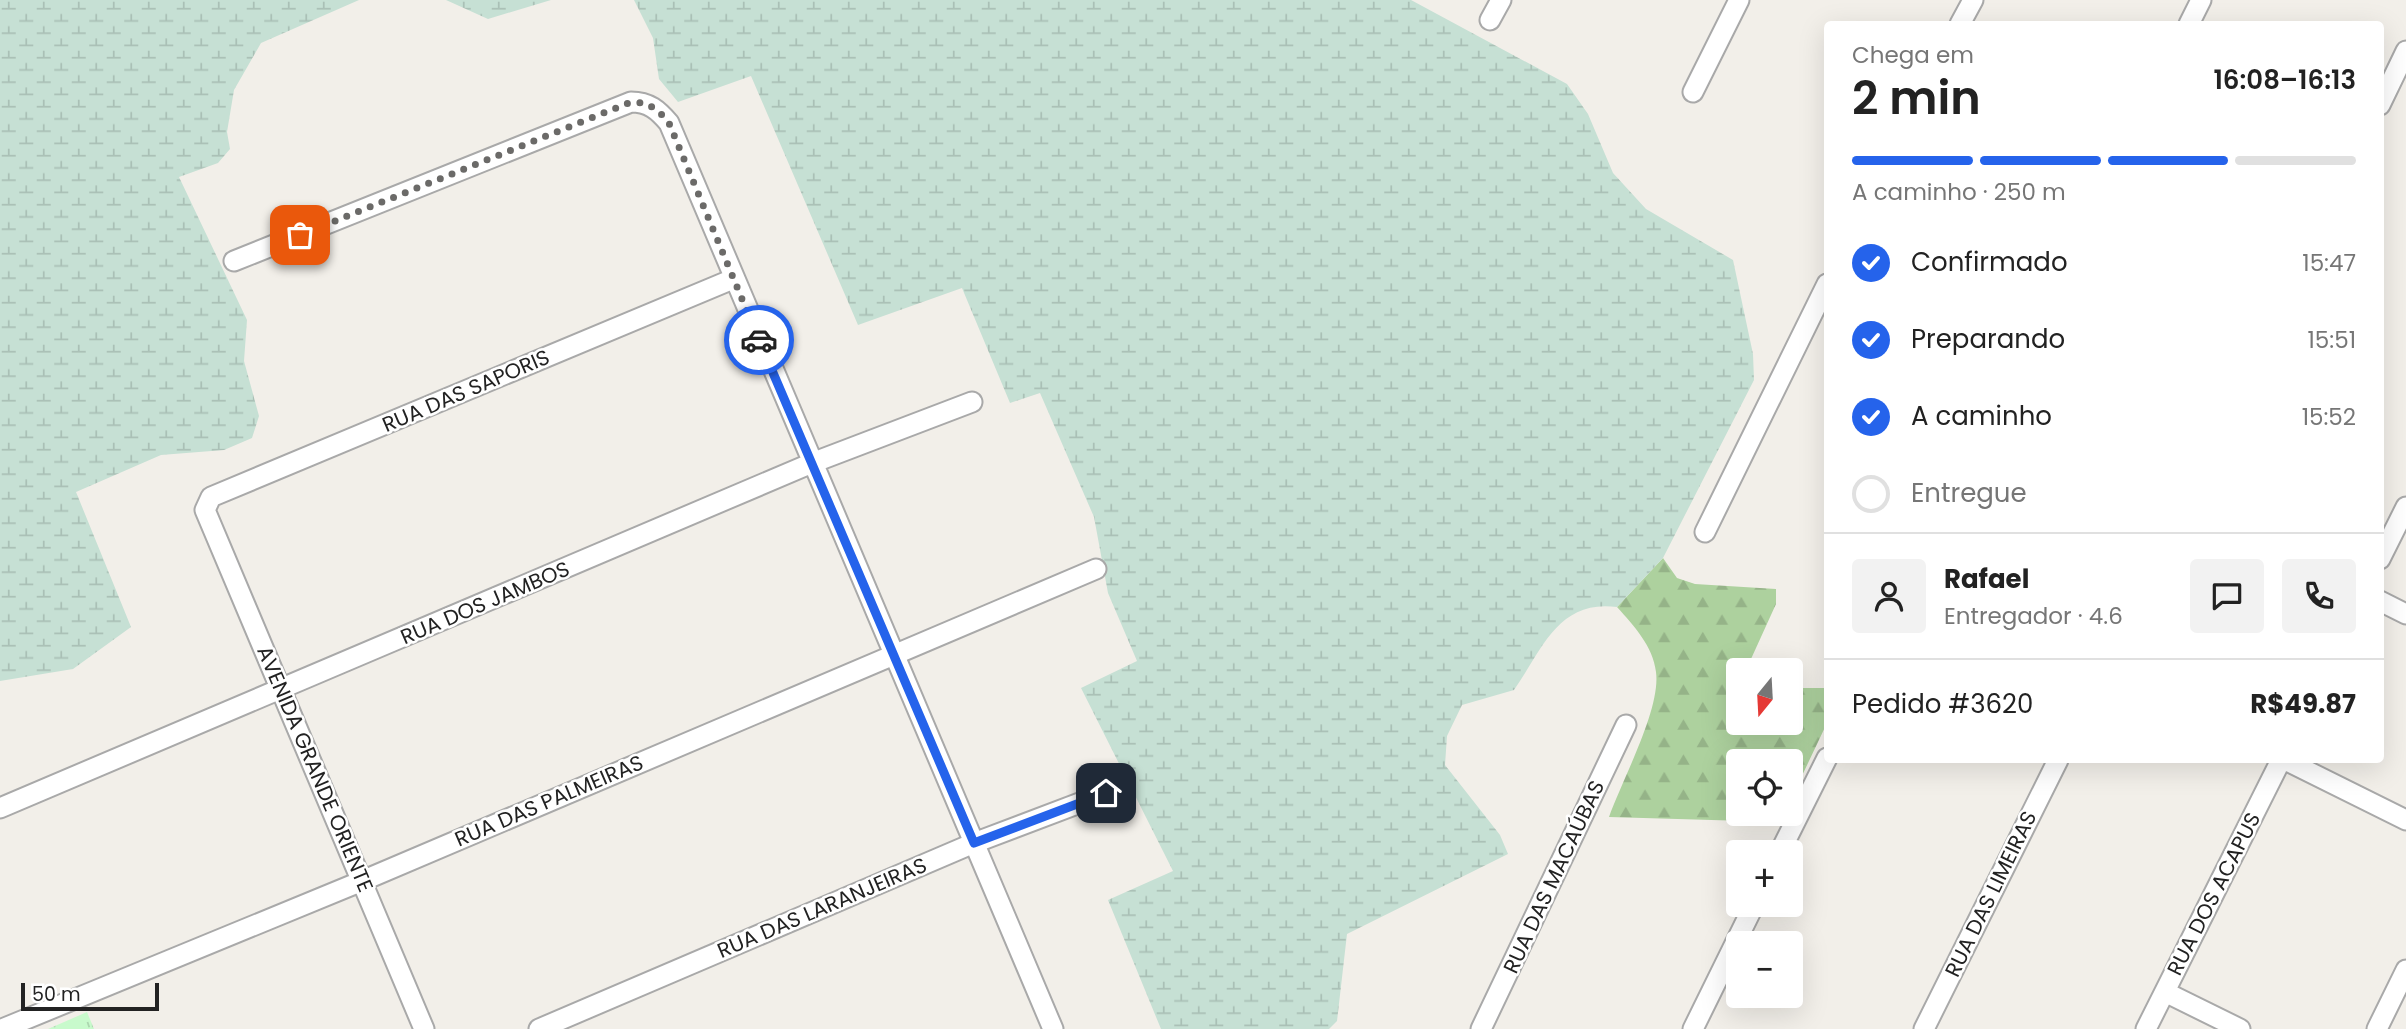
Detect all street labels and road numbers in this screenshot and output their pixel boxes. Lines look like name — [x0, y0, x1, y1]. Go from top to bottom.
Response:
street label: RUA DAS SAPORIS — [378, 342, 554, 439]
street label: RUA DOS JAMBOS — [396, 554, 574, 651]
street label: AVENIDA GRANDE ORIENTE — [250, 641, 381, 896]
street label: RUA DAS PALMEIRAS — [450, 748, 648, 853]
street label: RUA DAS MACAÚBAS — [1496, 776, 1611, 978]
street label: RUA DAS LIMEIRAS — [1938, 806, 2043, 982]
street label: RUA DOS ACAPUS — [2160, 807, 2267, 980]
street label: RUA DAS LARANJEIRAS — [713, 850, 931, 965]

